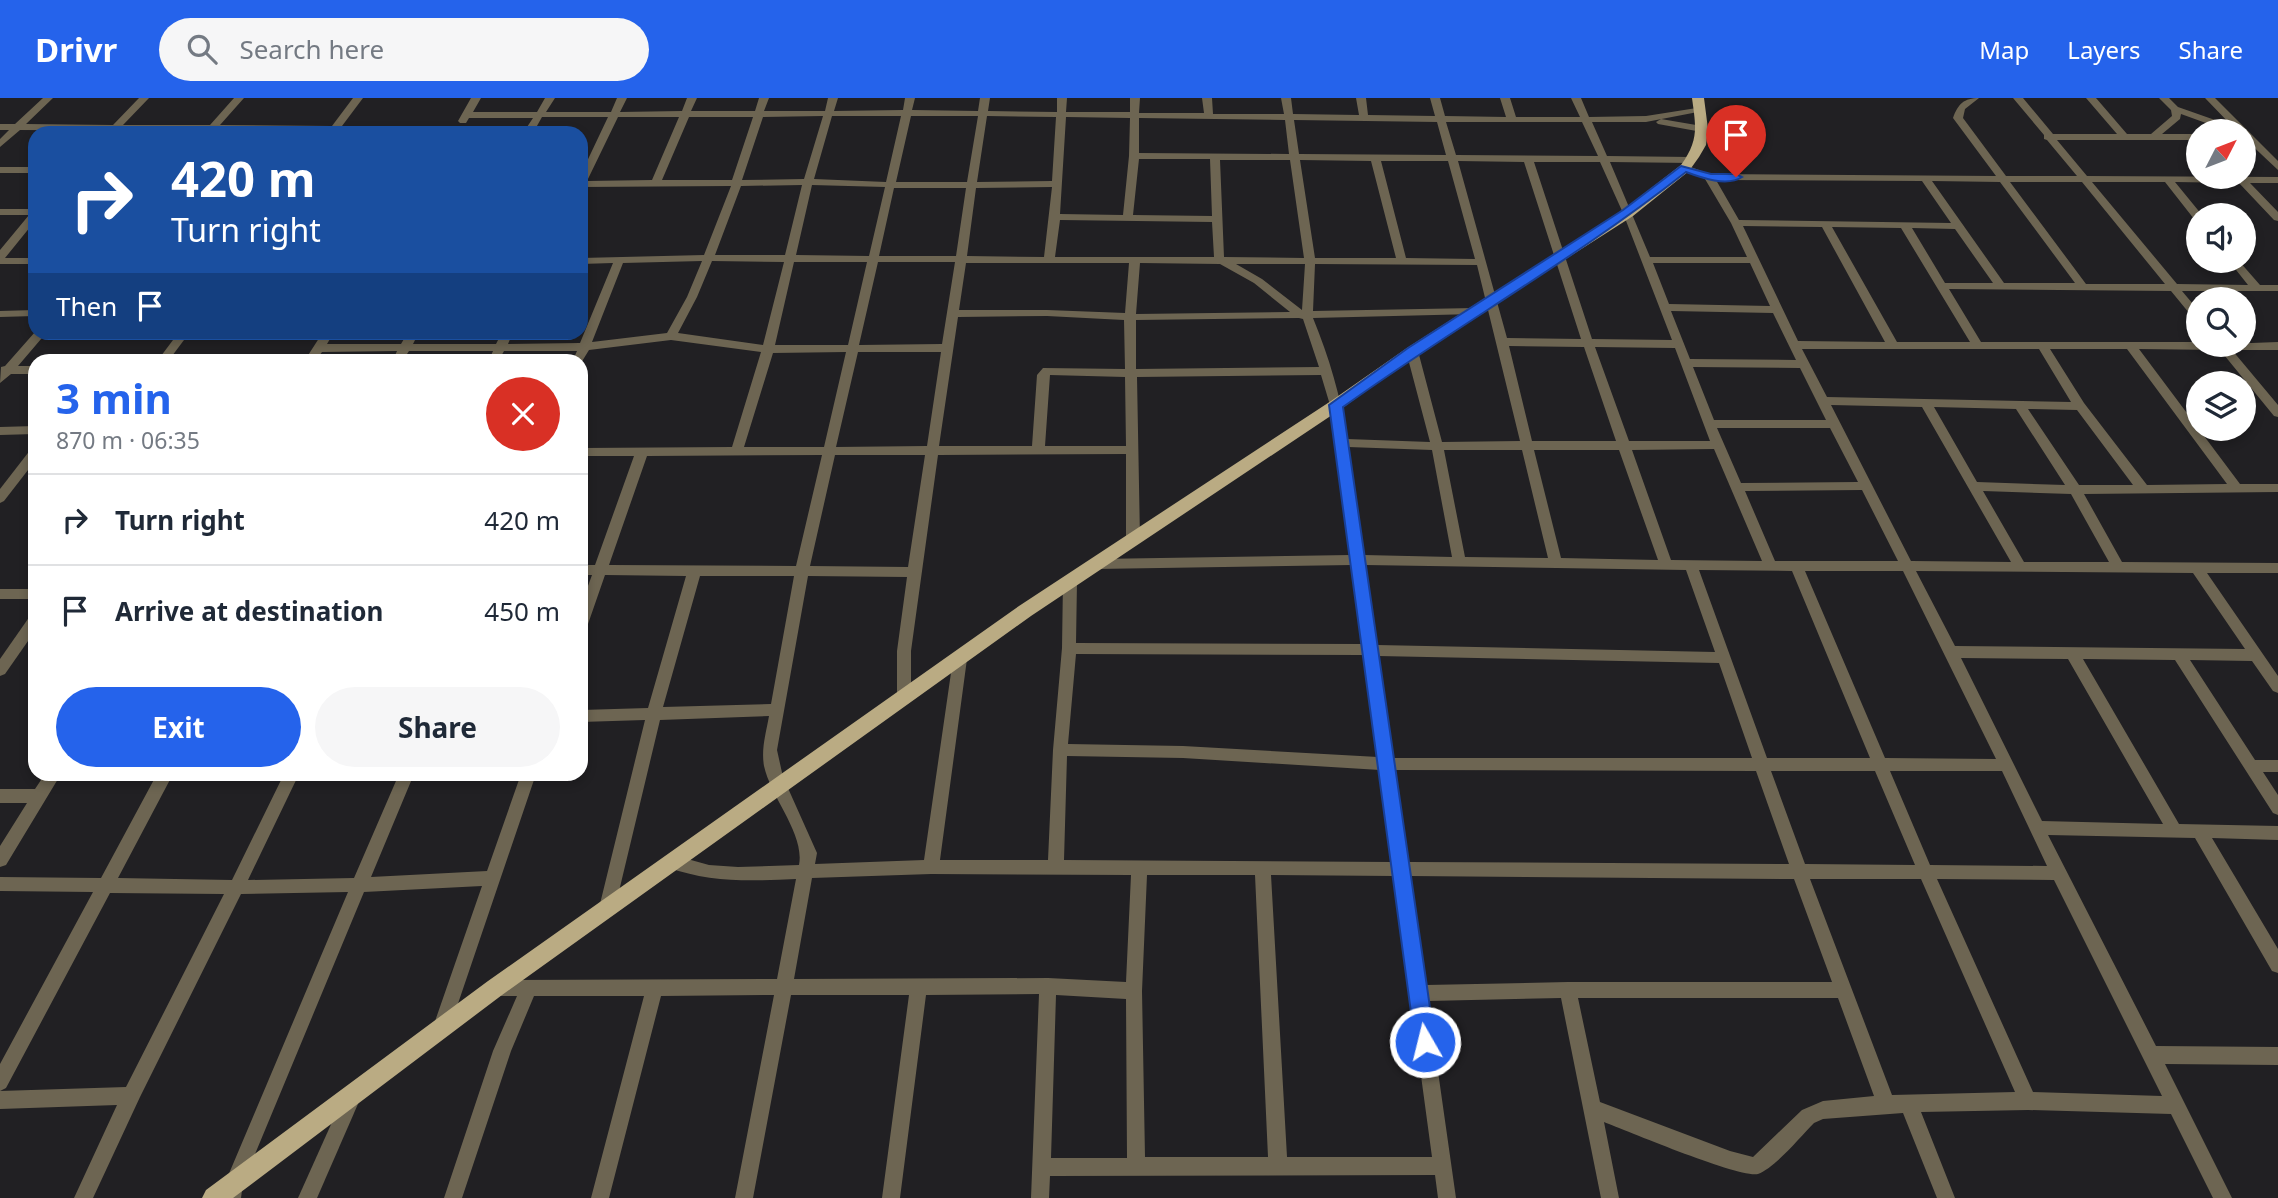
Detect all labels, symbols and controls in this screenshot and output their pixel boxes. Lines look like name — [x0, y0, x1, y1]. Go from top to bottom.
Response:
search box — [159, 18, 649, 81]
text: Drivr — [35, 27, 117, 72]
icon: search — [183, 30, 221, 68]
text: Search here — [239, 31, 384, 67]
text: Map — [1979, 33, 2029, 66]
text: Layers — [2067, 33, 2141, 66]
text: Share — [2179, 33, 2243, 66]
pin — [1706, 105, 1766, 177]
icon: arrive — [1717, 116, 1755, 154]
north arrow — [2186, 119, 2256, 189]
map controls — [2186, 119, 2256, 441]
text: 420 m — [171, 145, 316, 211]
icon: right — [56, 154, 147, 245]
button: sound — [2186, 203, 2256, 273]
text: Turn right — [171, 208, 321, 251]
icon: arrive — [131, 287, 169, 325]
button: search — [2186, 287, 2256, 357]
text: Then — [56, 288, 117, 324]
text: 3 min — [56, 369, 172, 426]
button: layers — [2186, 371, 2256, 441]
button: close — [486, 377, 560, 451]
text: 870 m · 06:35 — [56, 424, 200, 456]
icon: right — [56, 501, 94, 539]
text: Turn right — [115, 502, 245, 538]
text: 420 m — [484, 502, 560, 538]
icon: arrive — [56, 592, 94, 630]
text: Arrive at destination — [115, 593, 384, 629]
text: 450 m — [484, 593, 560, 629]
button: Exit — [56, 687, 301, 767]
button: Share — [315, 687, 560, 767]
position arrow — [1388, 1005, 1462, 1079]

